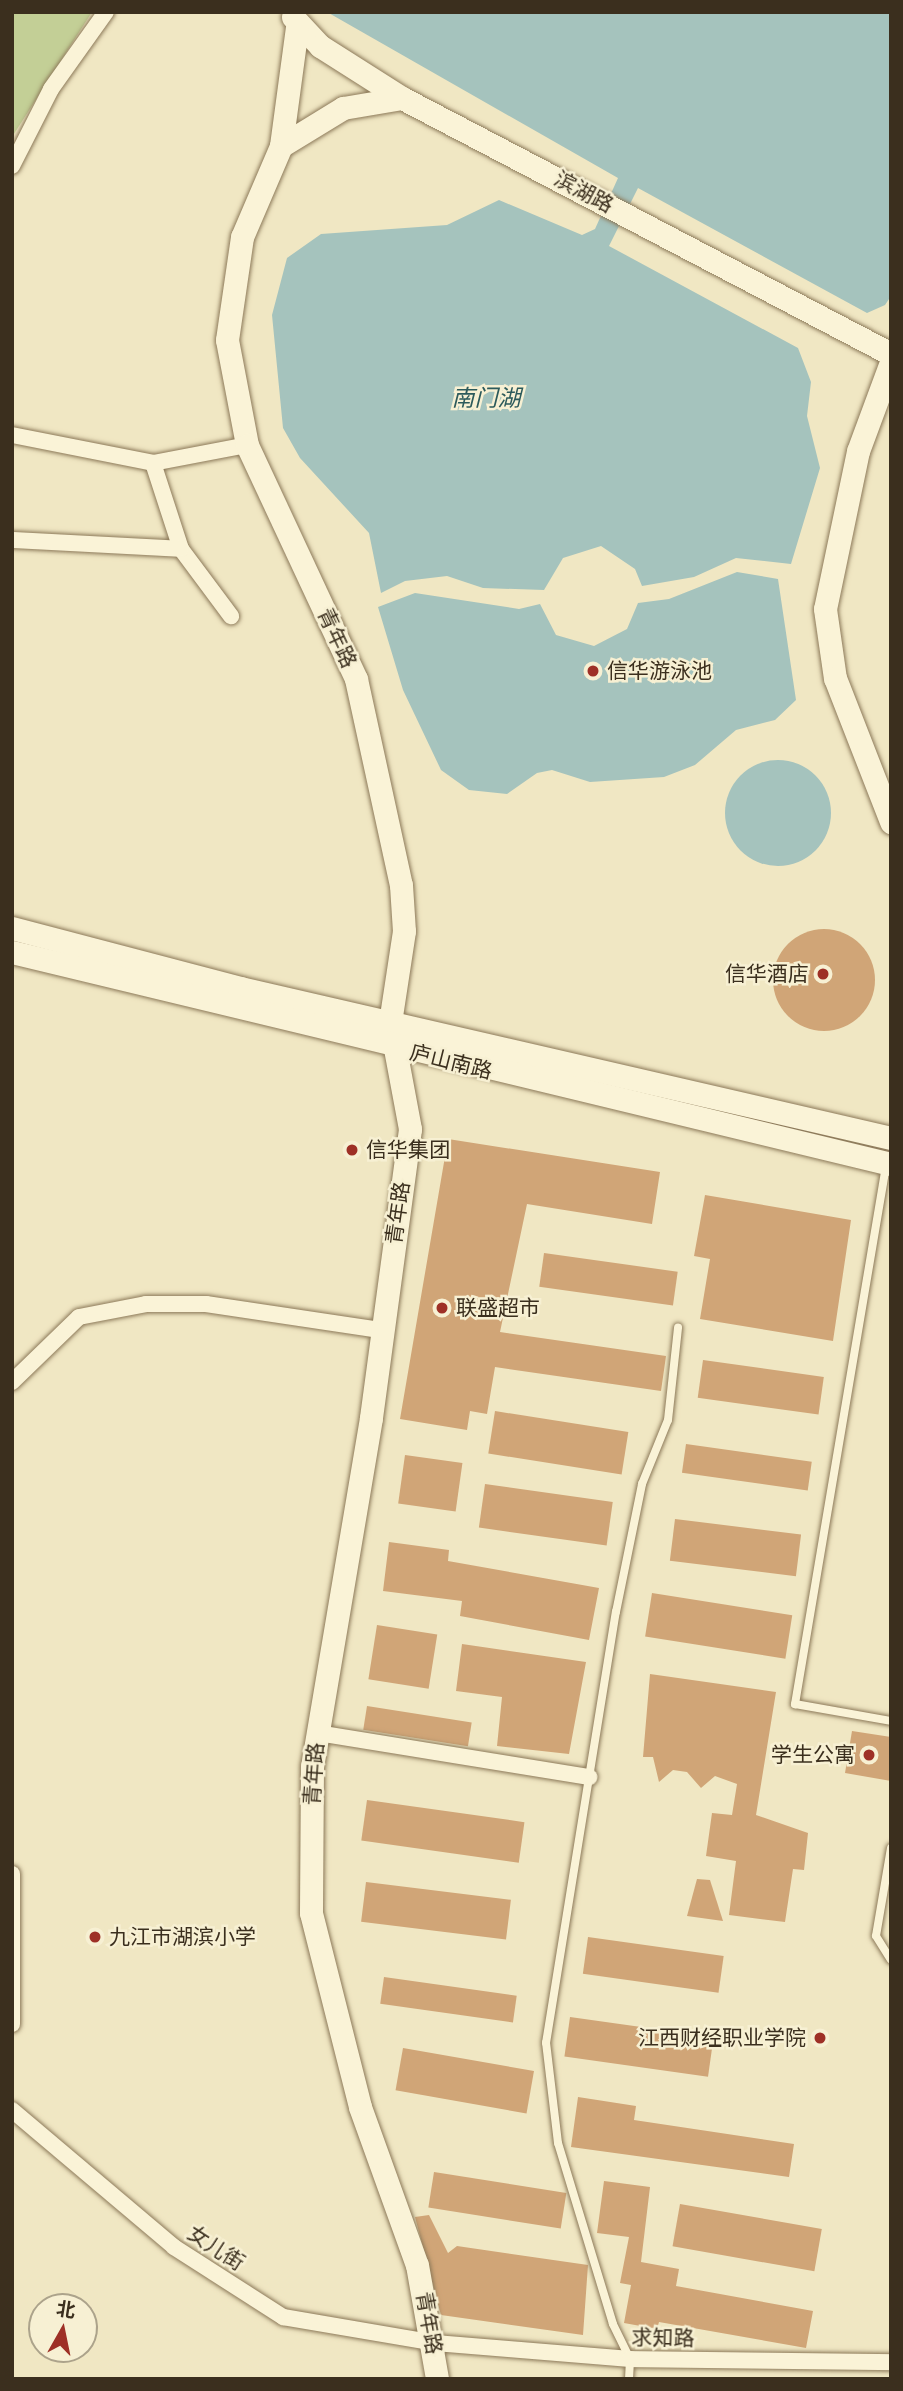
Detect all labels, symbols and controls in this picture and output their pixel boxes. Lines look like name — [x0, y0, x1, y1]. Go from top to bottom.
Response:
street label: 滨湖路 — [550, 166, 618, 218]
water label: 南门湖 — [452, 384, 520, 412]
street label: 青年路 — [312, 604, 362, 672]
place label: 信华游泳池 — [607, 658, 712, 684]
marker: 信华游泳池 — [585, 663, 601, 679]
place label: 信华酒店 — [725, 961, 809, 987]
marker: 信华酒店 — [815, 966, 831, 982]
street label: 庐山南路 — [407, 1040, 495, 1084]
place label: 信华集团 — [366, 1137, 450, 1163]
marker: 信华集团 — [344, 1142, 360, 1158]
street label: 青年路 — [381, 1180, 415, 1246]
place label: 联盛超市 — [456, 1295, 540, 1321]
marker: 联盛超市 — [434, 1300, 450, 1316]
street label: 青年路 — [299, 1742, 329, 1806]
place label: 学生公寓 — [771, 1742, 855, 1768]
marker: 学生公寓 — [861, 1747, 877, 1763]
place label: 九江市湖滨小学 — [109, 1924, 256, 1950]
marker: 九江市湖滨小学 — [87, 1929, 103, 1945]
place label: 江西财经职业学院 — [638, 2025, 806, 2051]
marker: 江西财经职业学院 — [812, 2030, 828, 2046]
street label: 女儿街 — [183, 2220, 249, 2276]
street label: 青年路 — [411, 2290, 447, 2356]
north arrow — [28, 2293, 98, 2363]
text: 北 — [55, 2295, 77, 2324]
street label: 求知路 — [631, 2325, 695, 2351]

